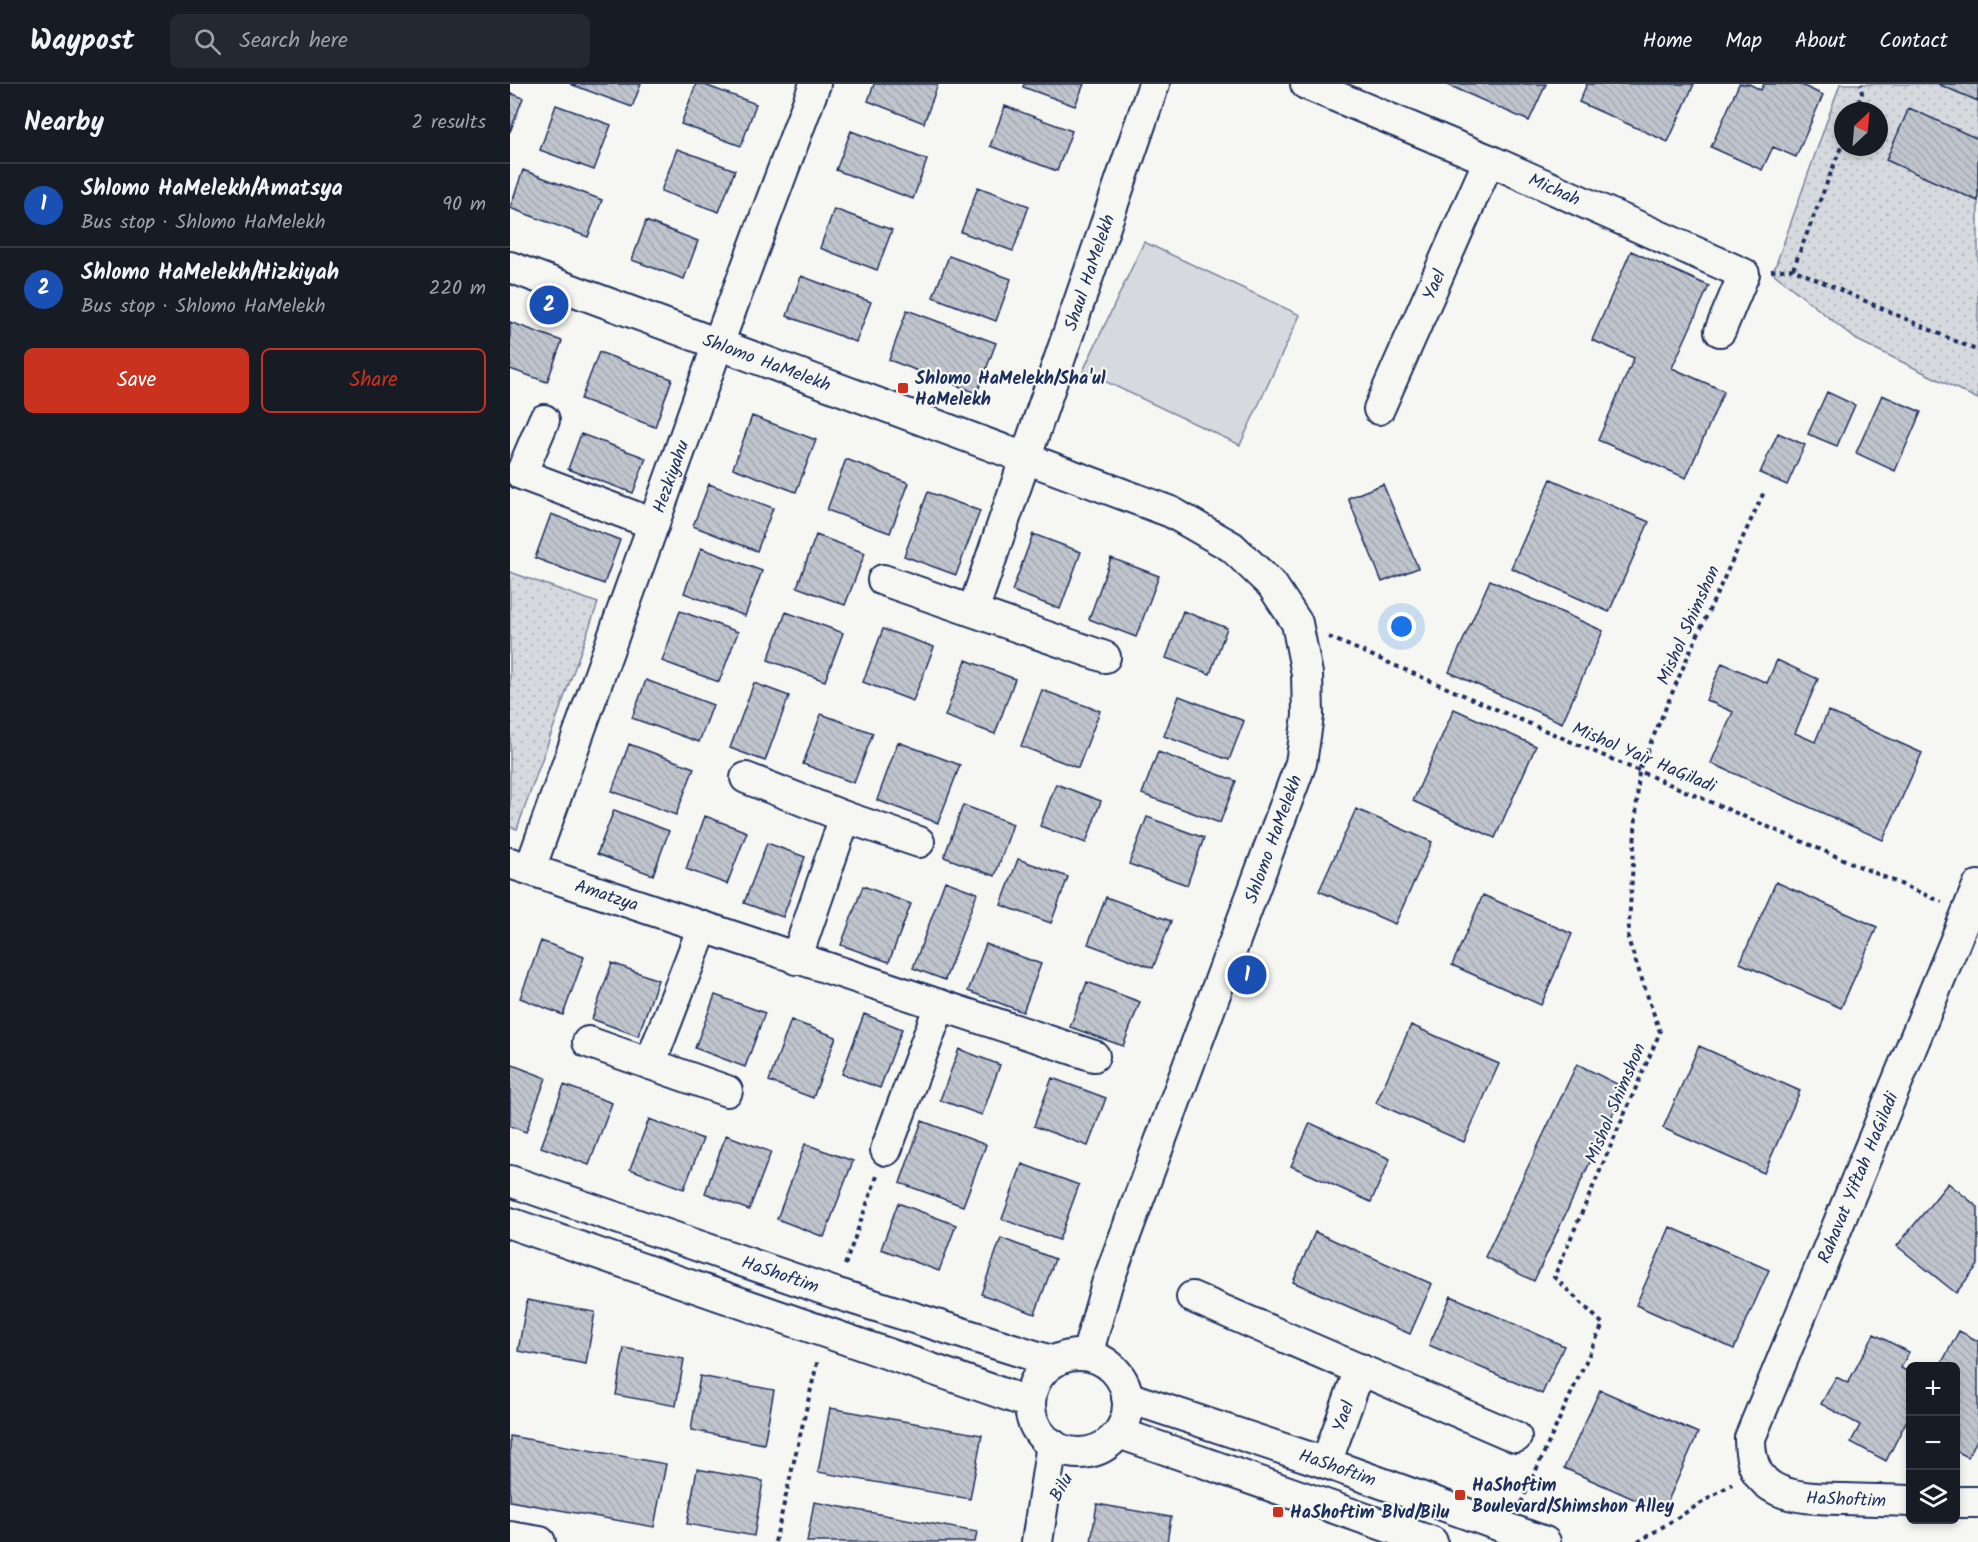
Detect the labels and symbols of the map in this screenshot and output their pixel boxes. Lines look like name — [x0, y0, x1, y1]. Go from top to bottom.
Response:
north arrow — [1834, 102, 1888, 156]
street label: Michah — [1523, 166, 1585, 215]
street label: Shaul HaMelekh — [1057, 211, 1124, 335]
street label: Yael — [1416, 264, 1455, 305]
pin: 2 — [530, 282, 568, 328]
street label: Shlomo HaMelekh — [698, 327, 835, 401]
place label: Shlomo HaMelekh/Sha'ul HaMelekh — [915, 365, 1106, 415]
marker: Shlomo HaMelekh/Sha'ul HaMelekh — [896, 381, 910, 395]
street label: Hezkiyahu — [646, 436, 699, 518]
street label: Mishol Shimshon — [1650, 561, 1729, 690]
your location — [1387, 612, 1416, 641]
street label: Mishol Yair HaGiladi — [1567, 715, 1720, 802]
street label: Shlomo HaMelekh — [1238, 771, 1311, 908]
street label: Amatzya — [571, 872, 642, 920]
pin: 1 — [1228, 952, 1266, 998]
street label: Mishol Shimshon — [1578, 1039, 1655, 1168]
street label: Rahavat Yiftah HaGiladi — [1811, 1087, 1908, 1268]
street label: HaShoftim — [737, 1249, 823, 1302]
street label: Yael — [1325, 1396, 1364, 1436]
street label: HaShoftim — [1295, 1442, 1380, 1496]
street label: Bilu — [1043, 1468, 1082, 1507]
place label: HaShoftim Boulevard/Shimshon Alley — [1472, 1472, 1675, 1522]
street label: HaShoftim — [1805, 1485, 1887, 1516]
marker: HaShoftim Boulevard/Shimshon Alley — [1453, 1488, 1467, 1502]
place label: HaShoftim Blvd/Bilu — [1290, 1499, 1450, 1528]
marker: HaShoftim Blvd/Bilu — [1271, 1505, 1285, 1519]

